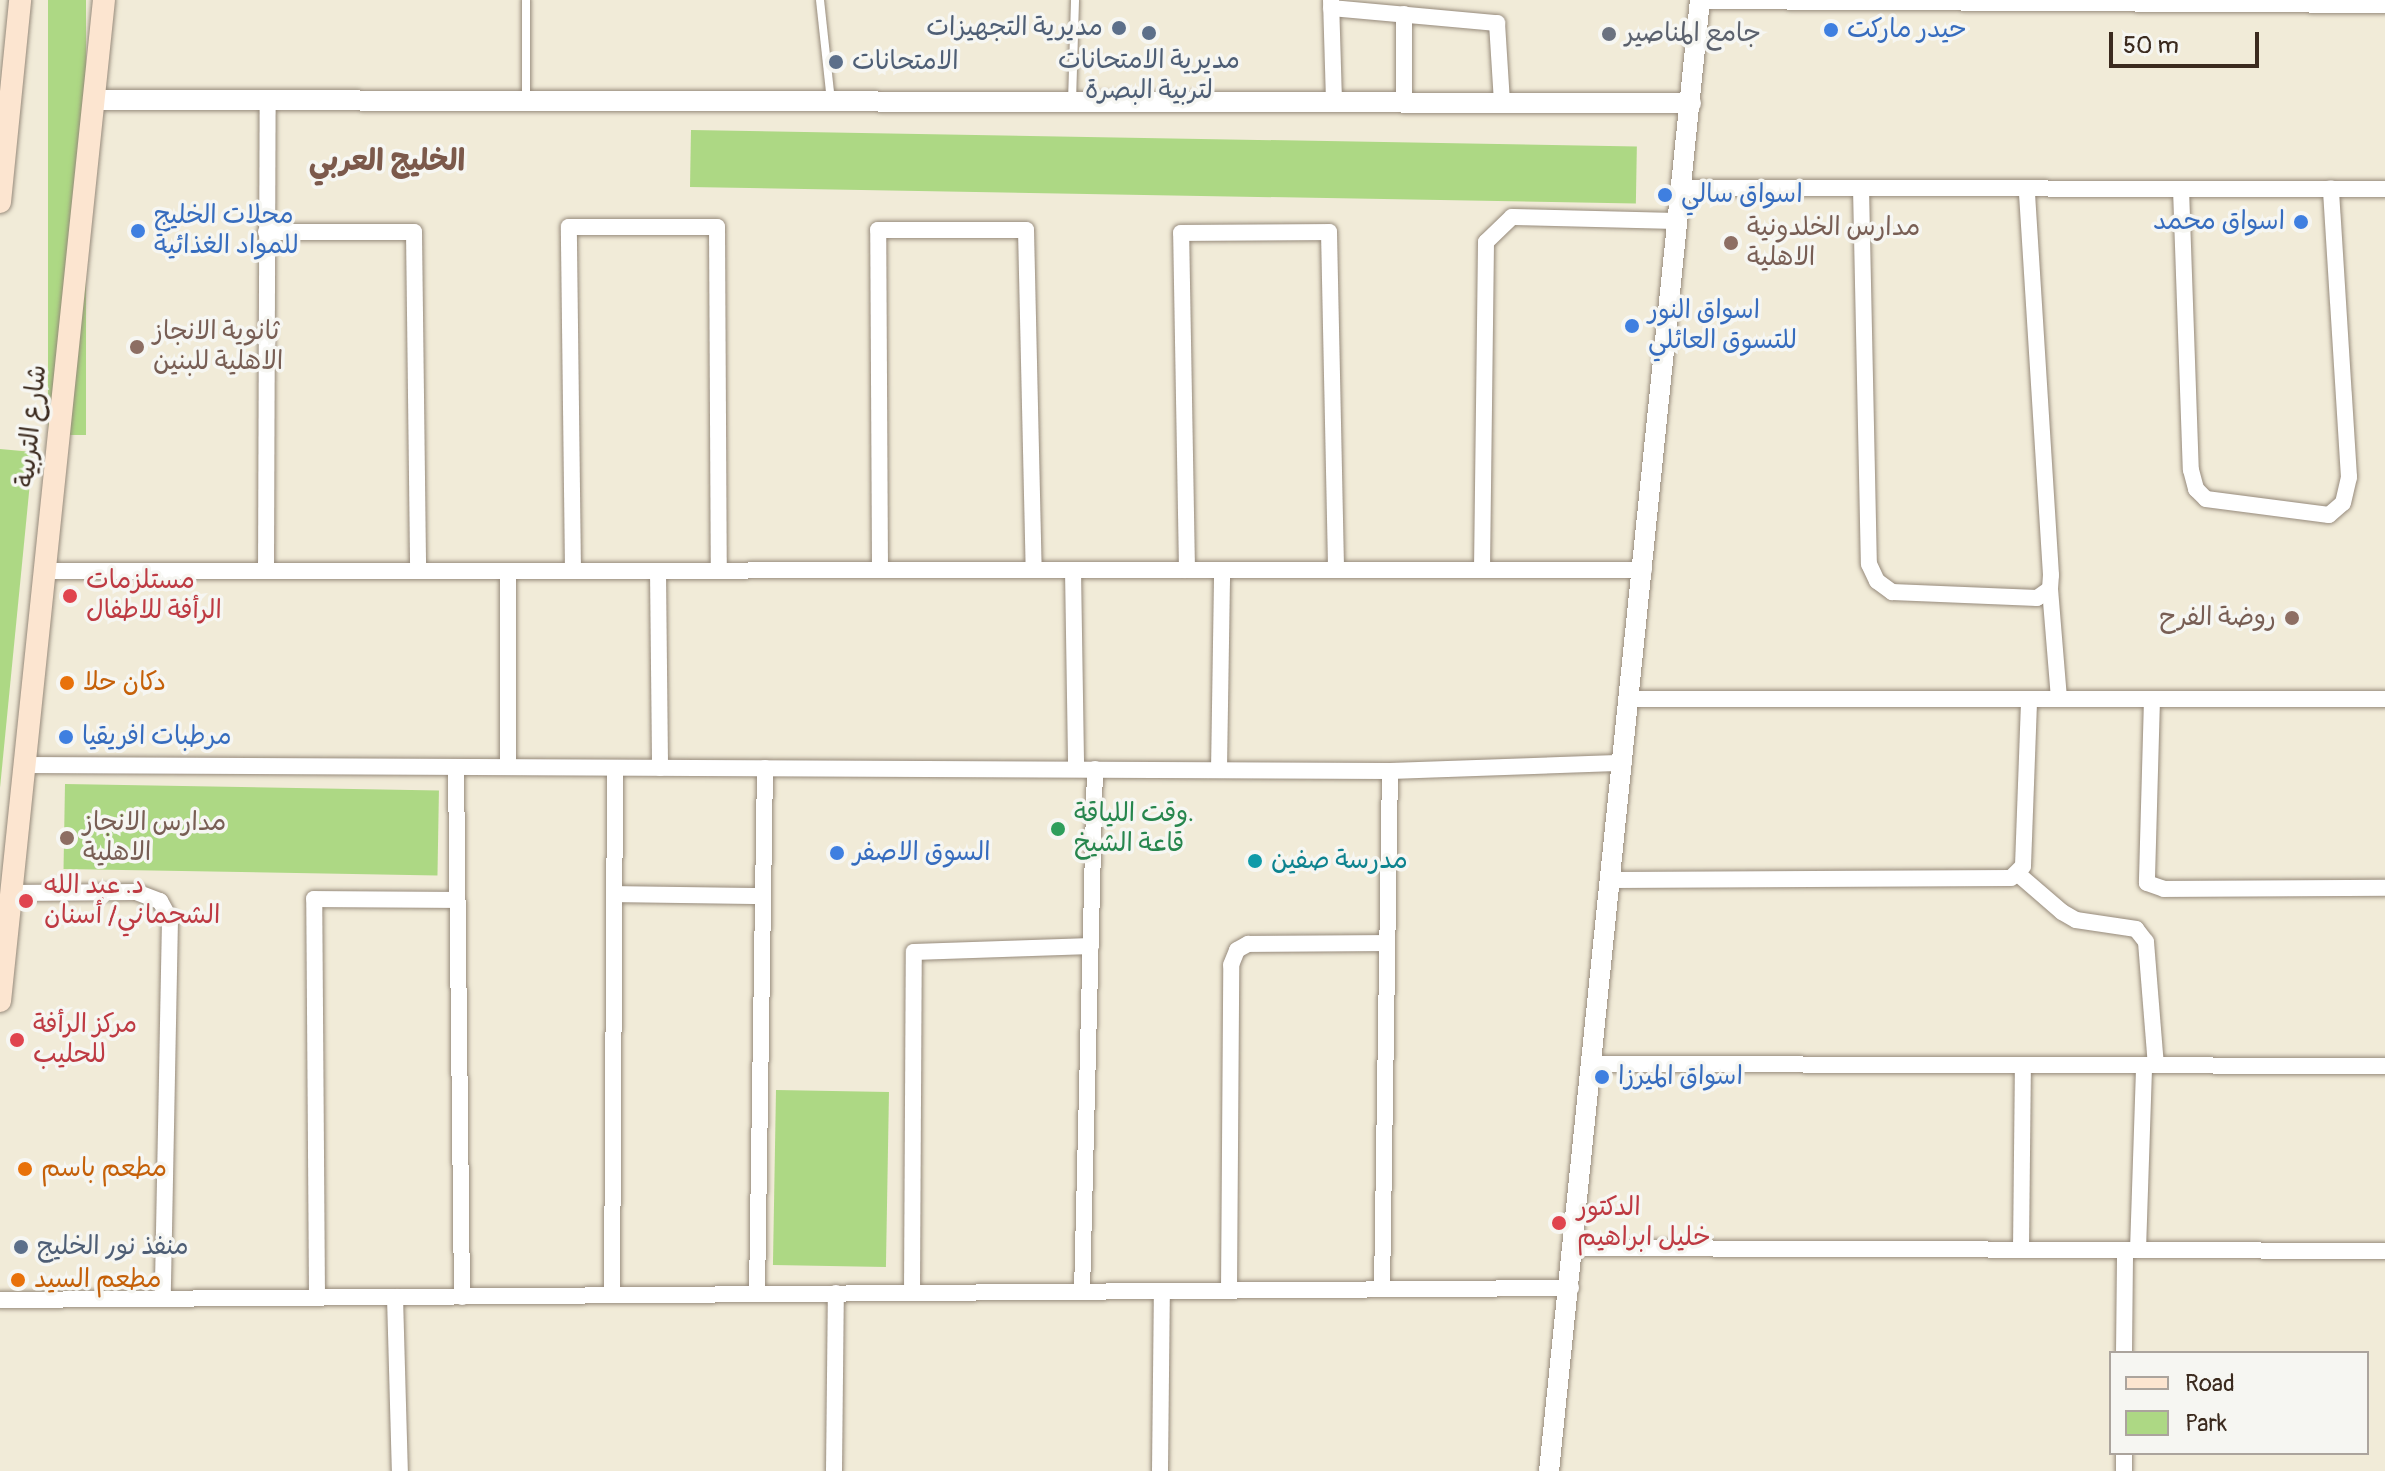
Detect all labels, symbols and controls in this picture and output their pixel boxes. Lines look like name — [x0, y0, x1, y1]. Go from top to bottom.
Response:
place label: مديرية التجهيزات — [926, 12, 1103, 44]
place label: حيدر ماركت — [1847, 14, 1967, 46]
scale bar — [2113, 16, 2263, 66]
place label: جامع المناصير — [1625, 18, 1761, 50]
marker: مديرية التجهيزات — [1110, 19, 1128, 37]
marker: حيدر ماركت — [1822, 21, 1840, 39]
marker: مديرية الامتحانات لتربية البصرة — [1140, 24, 1158, 42]
marker: جامع المناصير — [1600, 25, 1618, 43]
text: 50 m — [2123, 31, 2179, 60]
place label: مديرية الامتحانات لتربية البصرة — [1058, 45, 1240, 106]
place label: الامتحانات — [852, 46, 959, 78]
marker: الامتحانات — [827, 53, 845, 71]
district label: الخليج العربي — [309, 143, 465, 179]
place label: اسواق سالي — [1681, 179, 1803, 211]
marker: اسواق سالي — [1656, 186, 1674, 204]
place label: محلات الخليج للمواد الغذائية — [154, 200, 299, 262]
place label: اسواق محمد — [2153, 206, 2285, 238]
place label: مدارس الخلدونية الاهلية — [1747, 212, 1920, 274]
marker: اسواق محمد — [2292, 213, 2310, 231]
marker: محلات الخليج للمواد الغذائية — [129, 222, 147, 240]
marker: مدارس الخلدونية الاهلية — [1722, 234, 1740, 252]
place label: اسواق النور للتسوق العائلي — [1648, 295, 1797, 356]
place label: ثانوية الانجاز الاهلية للبنين — [153, 316, 283, 378]
marker: اسواق النور للتسوق العائلي — [1623, 317, 1641, 335]
marker: ثانوية الانجاز الاهلية للبنين — [128, 338, 146, 356]
street label: شارع التربية — [10, 363, 54, 489]
place label: مستلزمات الرأفة للاطفال — [86, 565, 222, 626]
marker: مستلزمات الرأفة للاطفال — [61, 587, 79, 605]
place label: روضة الفرح — [2159, 602, 2276, 634]
marker: روضة الفرح — [2283, 609, 2301, 627]
place label: دكان حلا — [83, 667, 166, 699]
marker: دكان حلا — [58, 674, 76, 692]
place label: مرطبات افريقيا — [82, 721, 232, 753]
marker: مرطبات افريقيا — [57, 728, 75, 746]
place label: وقت اللياقة. قاعة الشيخ — [1074, 798, 1194, 860]
place label: مدارس الانجاز الاهلية — [83, 807, 226, 868]
marker: وقت اللياقة. قاعة الشيخ — [1049, 820, 1067, 838]
marker: مدارس الانجاز الاهلية — [58, 829, 76, 847]
place label: السوق الاصفر — [853, 837, 991, 869]
marker: السوق الاصفر — [828, 844, 846, 862]
place label: مدرسة صفين — [1271, 845, 1408, 877]
marker: مدرسة صفين — [1246, 852, 1264, 870]
place label: د. عبد الله الشحماني/ أسنان — [44, 870, 220, 932]
marker: د. عبد الله الشحماني/ أسنان — [15, 890, 37, 912]
place label: مركز الرأفة للحليب — [33, 1009, 137, 1070]
marker: مركز الرأفة للحليب — [8, 1031, 26, 1049]
place label: اسواق الميرزا — [1618, 1061, 1743, 1093]
marker: اسواق الميرزا — [1593, 1068, 1611, 1086]
place label: مطعم باسم — [41, 1153, 167, 1185]
marker: مطعم باسم — [16, 1160, 34, 1178]
place label: الدكتور خليل ابراهيم — [1577, 1192, 1711, 1254]
marker: الدكتور خليل ابراهيم — [1548, 1212, 1570, 1234]
place label: منفذ نور الخليج — [37, 1231, 189, 1263]
marker: منفذ نور الخليج — [12, 1238, 30, 1256]
place label: مطعم السيد — [34, 1264, 162, 1296]
marker: مطعم السيد — [9, 1271, 27, 1289]
legend — [2109, 1351, 2369, 1455]
text: Road — [2185, 1369, 2235, 1398]
text: Park — [2185, 1409, 2227, 1438]

